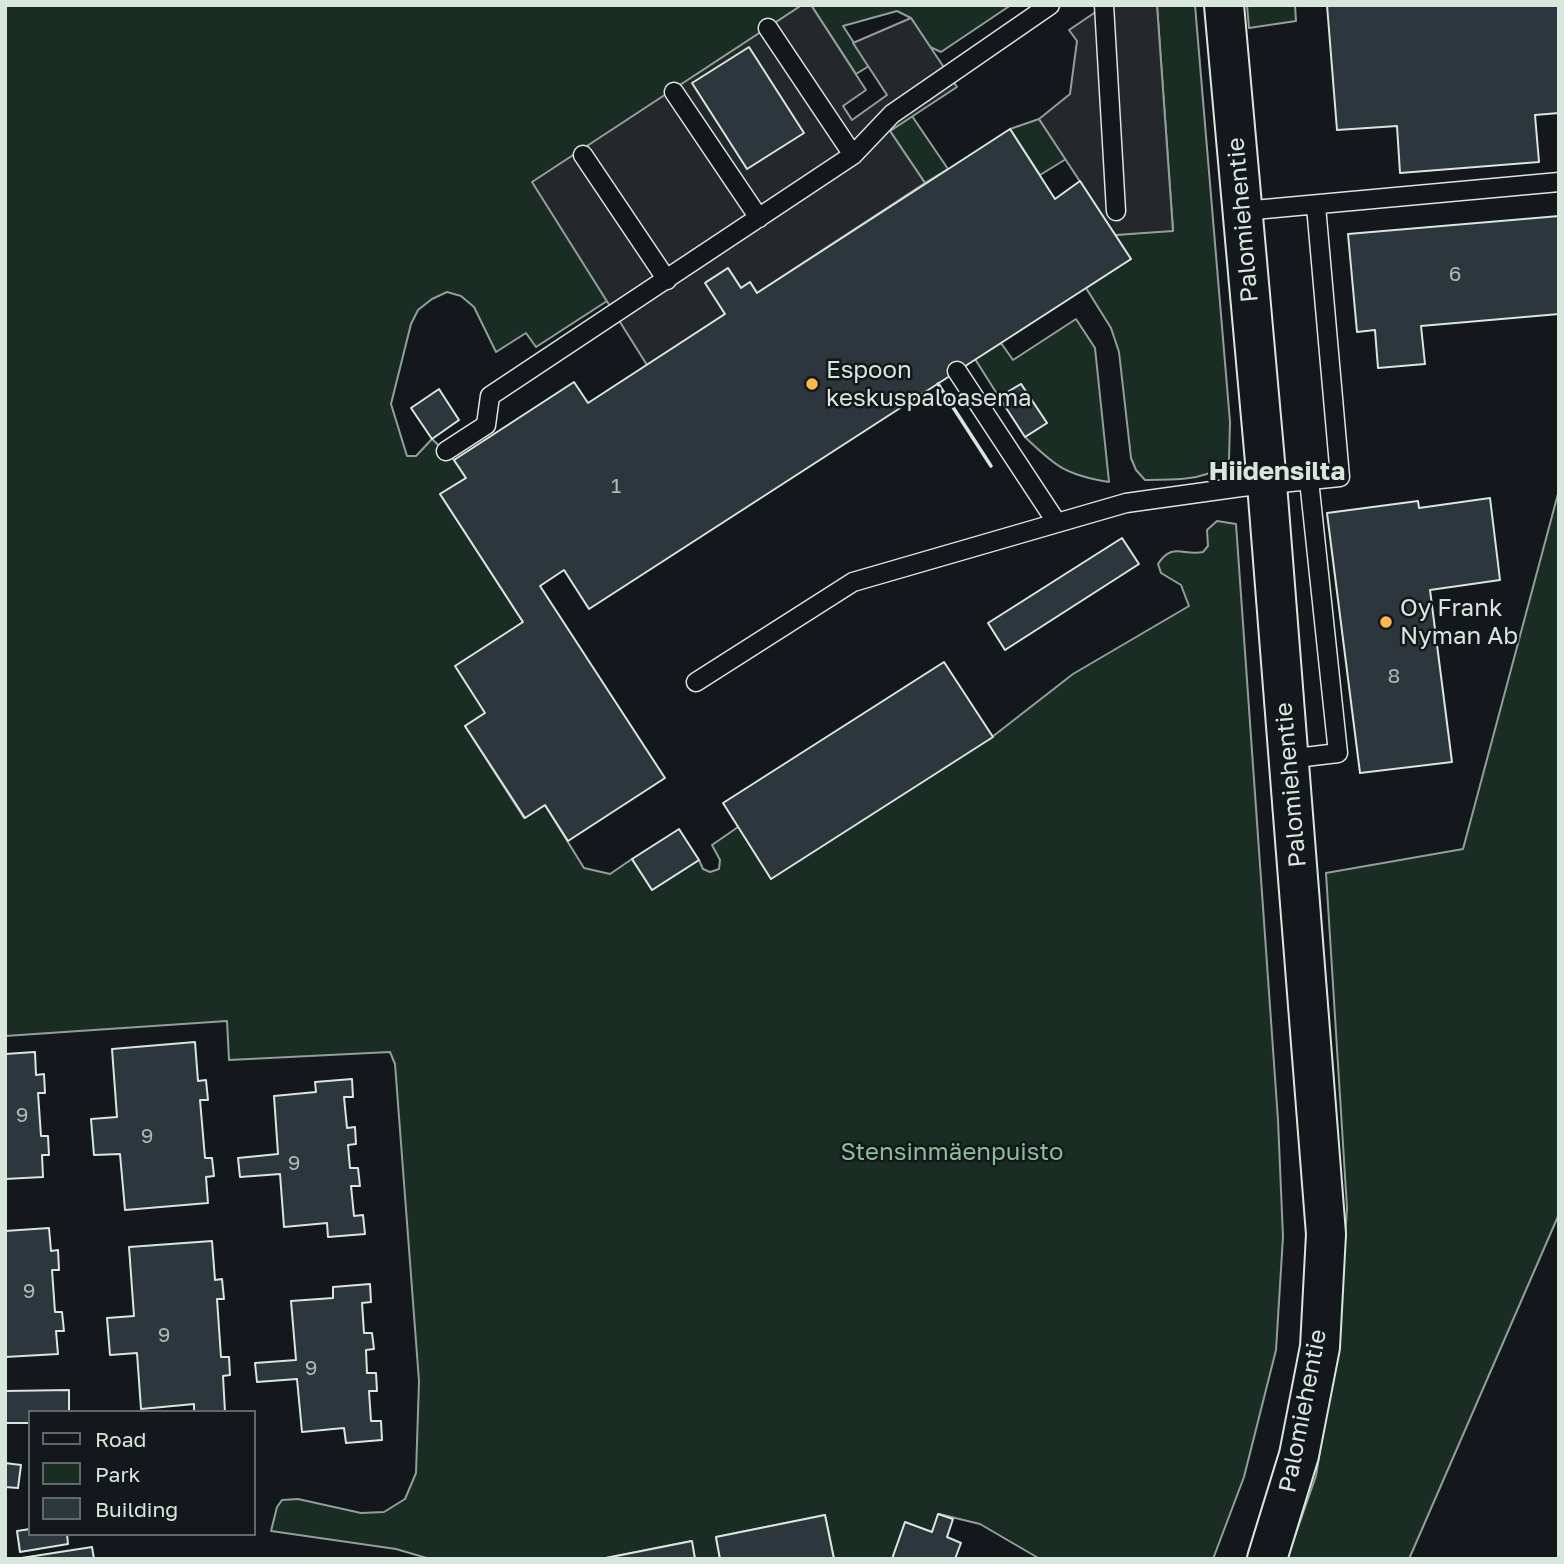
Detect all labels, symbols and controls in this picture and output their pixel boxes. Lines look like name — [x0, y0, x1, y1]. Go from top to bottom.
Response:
street label: Palomiehentie — [1221, 136, 1265, 304]
house number: 6 — [1449, 261, 1461, 287]
place label: Espoon keskuspaloasema — [826, 356, 1032, 412]
marker: Espoon keskuspaloasema — [804, 376, 820, 392]
district label: Hiidensilta — [1209, 456, 1345, 488]
house number: 1 — [611, 473, 621, 499]
place label: Oy Frank Nyman Ab — [1400, 594, 1518, 650]
marker: Oy Frank Nyman Ab — [1378, 614, 1394, 630]
house number: 8 — [1388, 663, 1400, 689]
street label: Palomiehentie — [1269, 701, 1313, 869]
house number: 9 — [16, 1102, 28, 1128]
house number: 9 — [141, 1123, 153, 1149]
park label: Stensinmäenpuisto — [841, 1138, 1063, 1166]
house number: 9 — [288, 1150, 300, 1176]
house number: 9 — [23, 1278, 35, 1304]
house number: 9 — [158, 1322, 170, 1348]
street label: Palomiehentie — [1273, 1327, 1333, 1495]
house number: 9 — [305, 1355, 317, 1381]
legend — [28, 1410, 256, 1536]
text: Road — [95, 1426, 146, 1452]
text: Park — [95, 1461, 140, 1487]
text: Building — [95, 1496, 178, 1522]

